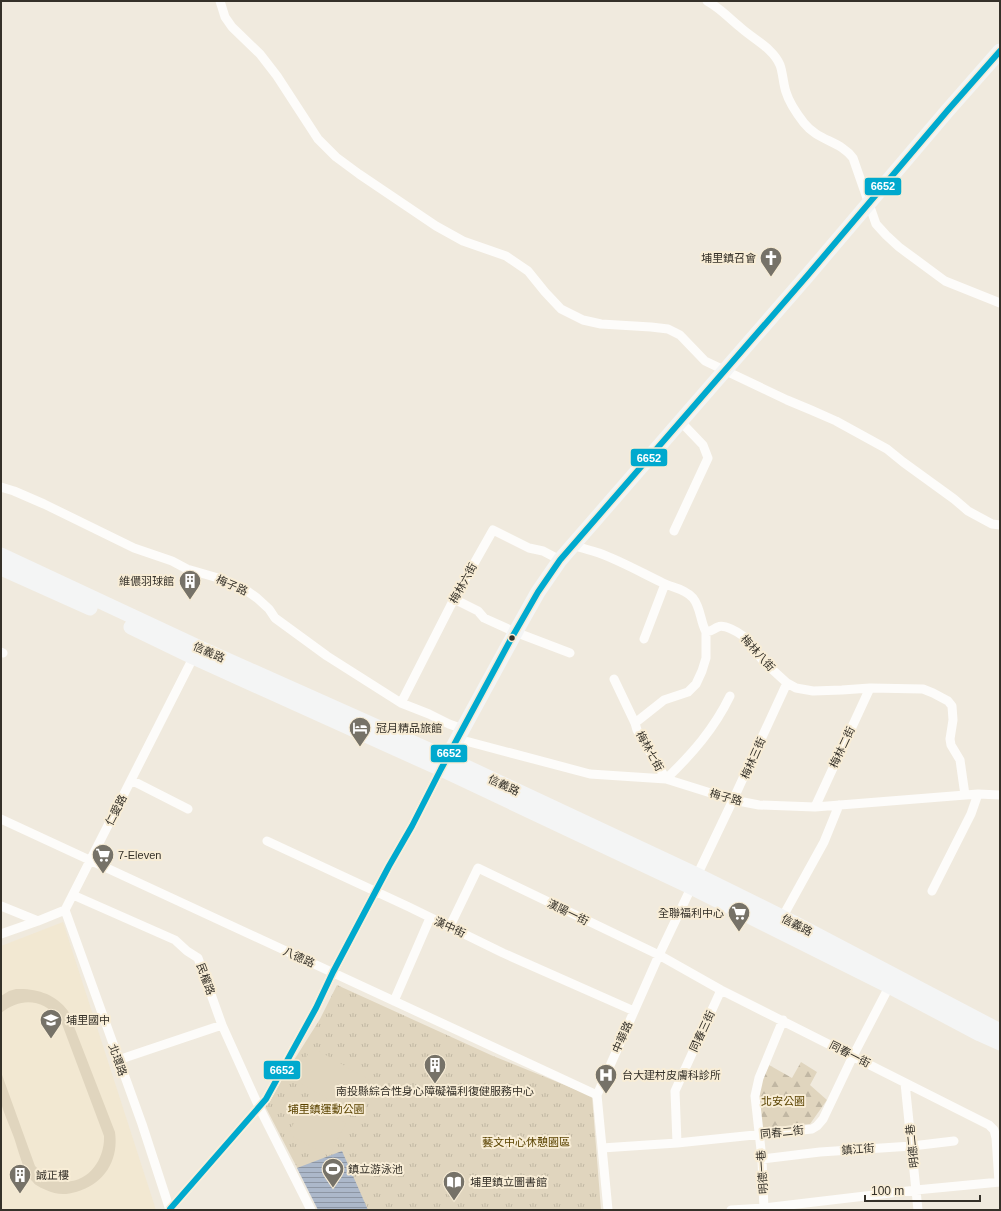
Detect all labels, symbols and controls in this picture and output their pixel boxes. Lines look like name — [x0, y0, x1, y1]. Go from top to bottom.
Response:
line badge: 6652 — [864, 177, 902, 196]
text: 6652 — [871, 180, 895, 192]
church icon: 埔里鎮召會 — [758, 245, 784, 278]
place label: 埔里鎮召會 — [701, 252, 756, 264]
line badge: 6652 — [630, 448, 668, 467]
text: 6652 — [637, 452, 661, 464]
street label: 梅林六街 — [447, 561, 479, 605]
building icon: 維儂羽球館 — [177, 568, 203, 601]
street label: 梅子路 — [214, 573, 250, 597]
place label: 維儂羽球館 — [119, 575, 174, 587]
unlabelled marker — [507, 633, 517, 643]
street label: 梅林八街 — [739, 633, 777, 673]
street label: 信義路 — [191, 640, 227, 664]
hotel icon: 冠月精品旅館 — [347, 715, 373, 748]
place label: 冠月精品旅館 — [376, 722, 442, 734]
street label: 梅林二街 — [827, 725, 857, 769]
street label: 梅林七街 — [634, 729, 666, 773]
street label: 梅林三街 — [739, 735, 767, 781]
line badge: 6652 — [430, 744, 468, 763]
text: 6652 — [437, 747, 461, 759]
street label: 信義路 — [487, 773, 521, 797]
street label: 梅子路 — [709, 787, 743, 807]
street label: 仁愛路 — [103, 793, 129, 827]
supermarket icon: 7-Eleven — [90, 842, 116, 875]
place label: 7-Eleven — [118, 849, 161, 861]
street label: 漢陽一街 — [546, 897, 590, 927]
supermarket icon: 全聯福利中心 — [726, 900, 752, 933]
place label: 全聯福利中心 — [658, 907, 724, 919]
street label: 信義路 — [780, 912, 814, 938]
street label: 漢中街 — [433, 915, 467, 939]
street label: 八德路 — [281, 945, 317, 969]
street label: 民權路 — [195, 961, 217, 997]
school or university icon: 埔里國中 — [38, 1007, 64, 1040]
street label: 同春三街 — [687, 1009, 717, 1053]
place label: 埔里國中 — [66, 1014, 110, 1026]
street label: 中華路 — [610, 1019, 634, 1055]
street label: 同春一街 — [828, 1039, 872, 1069]
street label: 北環路 — [107, 1042, 129, 1078]
building icon: 南投縣綜合性身心障礙福利復健服務中心 — [422, 1052, 448, 1085]
line badge: 6652 — [263, 1060, 301, 1080]
hospital icon: 台大建村皮膚科診所 — [593, 1062, 619, 1095]
text: 6652 — [270, 1064, 294, 1076]
place label: 台大建村皮膚科診所 — [622, 1069, 721, 1081]
place label: 南投縣綜合性身心障礙福利復健服務中心 — [336, 1085, 534, 1097]
park label: 北安公園 — [761, 1095, 805, 1107]
park label: 埔里鎮運動公園 — [288, 1103, 365, 1115]
street label: 明德二巷 — [904, 1123, 920, 1169]
street label: 同春二街 — [759, 1124, 805, 1140]
park label: 藝文中心休憩園區 — [482, 1136, 570, 1148]
street label: 鎮江街 — [841, 1142, 875, 1156]
street label: 明德一巷 — [754, 1150, 770, 1194]
sports icon: 鎮立游泳池 — [320, 1156, 346, 1189]
building icon: 誠正樓 — [7, 1162, 33, 1195]
place label: 鎮立游泳池 — [348, 1163, 403, 1175]
place label: 誠正樓 — [36, 1169, 69, 1181]
library icon: 埔里鎮立圖書館 — [441, 1169, 467, 1202]
place label: 埔里鎮立圖書館 — [470, 1176, 547, 1188]
scale bar — [865, 1177, 980, 1203]
text: 100 m — [871, 1184, 904, 1198]

